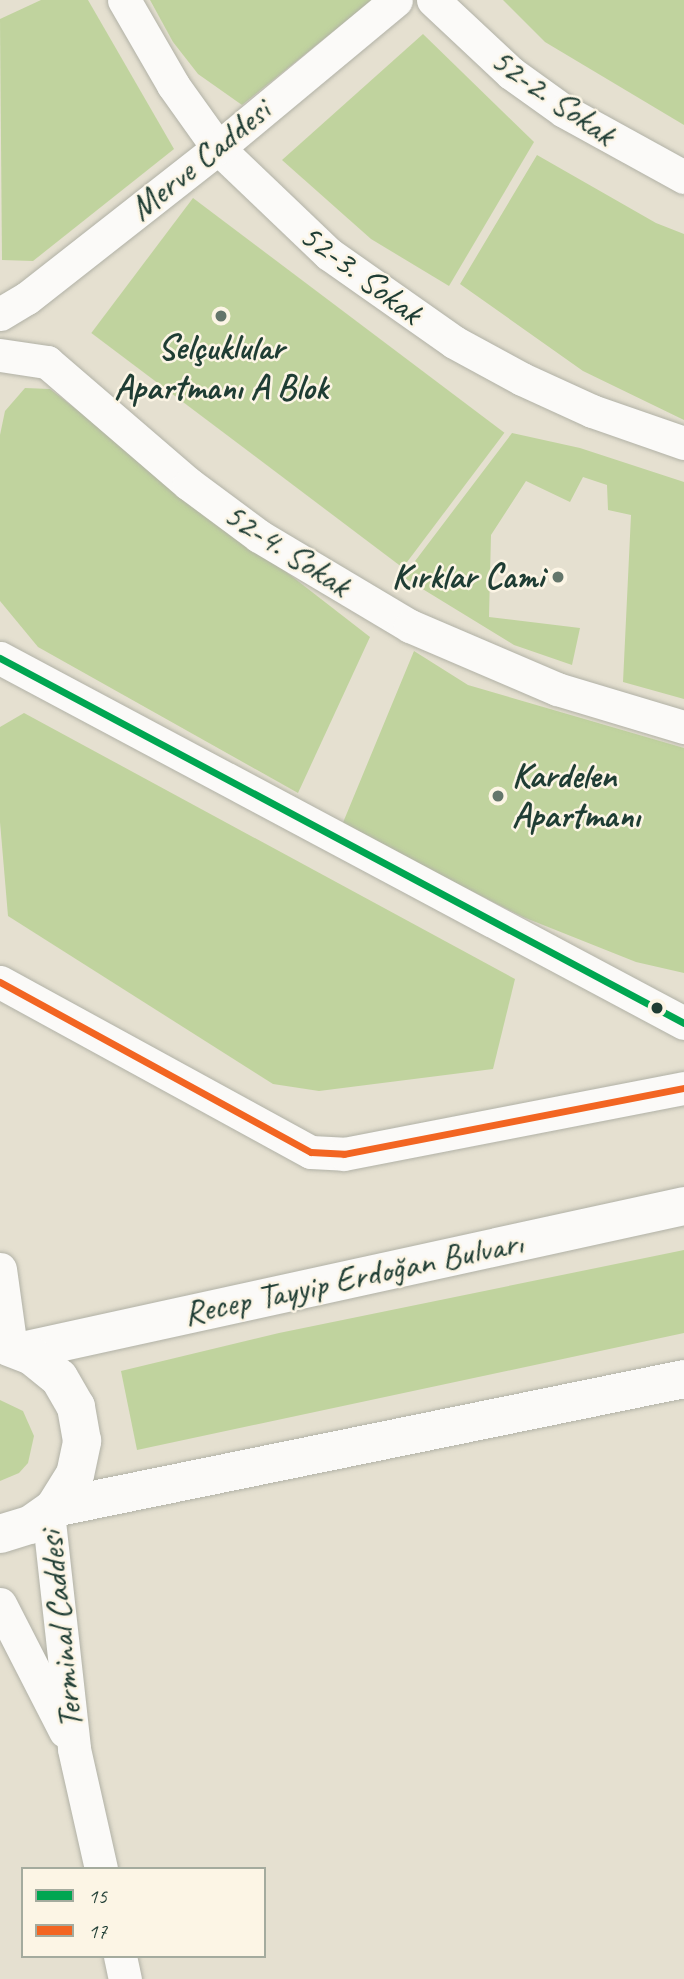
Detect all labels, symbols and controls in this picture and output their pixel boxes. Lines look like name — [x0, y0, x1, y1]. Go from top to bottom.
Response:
street label: 52-2. Sokak — [483, 39, 623, 155]
street label: Merve Caddesi — [121, 90, 279, 230]
street label: 52-3. Sokak — [291, 214, 431, 334]
marker: Selçuklular Apartmanı A Blok — [213, 308, 229, 324]
place label: Selçuklular Apartmanı A Blok — [114, 327, 328, 409]
street label: 52-4. Sokak — [216, 494, 358, 606]
place label: Kırklar Cami — [392, 556, 544, 598]
marker: Kırklar Cami — [550, 569, 566, 585]
place label: Kardelen Apartmanı — [512, 755, 640, 837]
marker: Kardelen Apartmanı — [490, 788, 506, 804]
unlabelled marker — [650, 1001, 664, 1015]
street label: Recep Tayyip Erdoğan Bulvarı — [179, 1221, 527, 1335]
street label: Terminal Caddesi — [30, 1529, 92, 1731]
legend — [21, 1867, 266, 1958]
text: 15 — [88, 1883, 107, 1909]
text: 17 — [88, 1918, 107, 1944]

